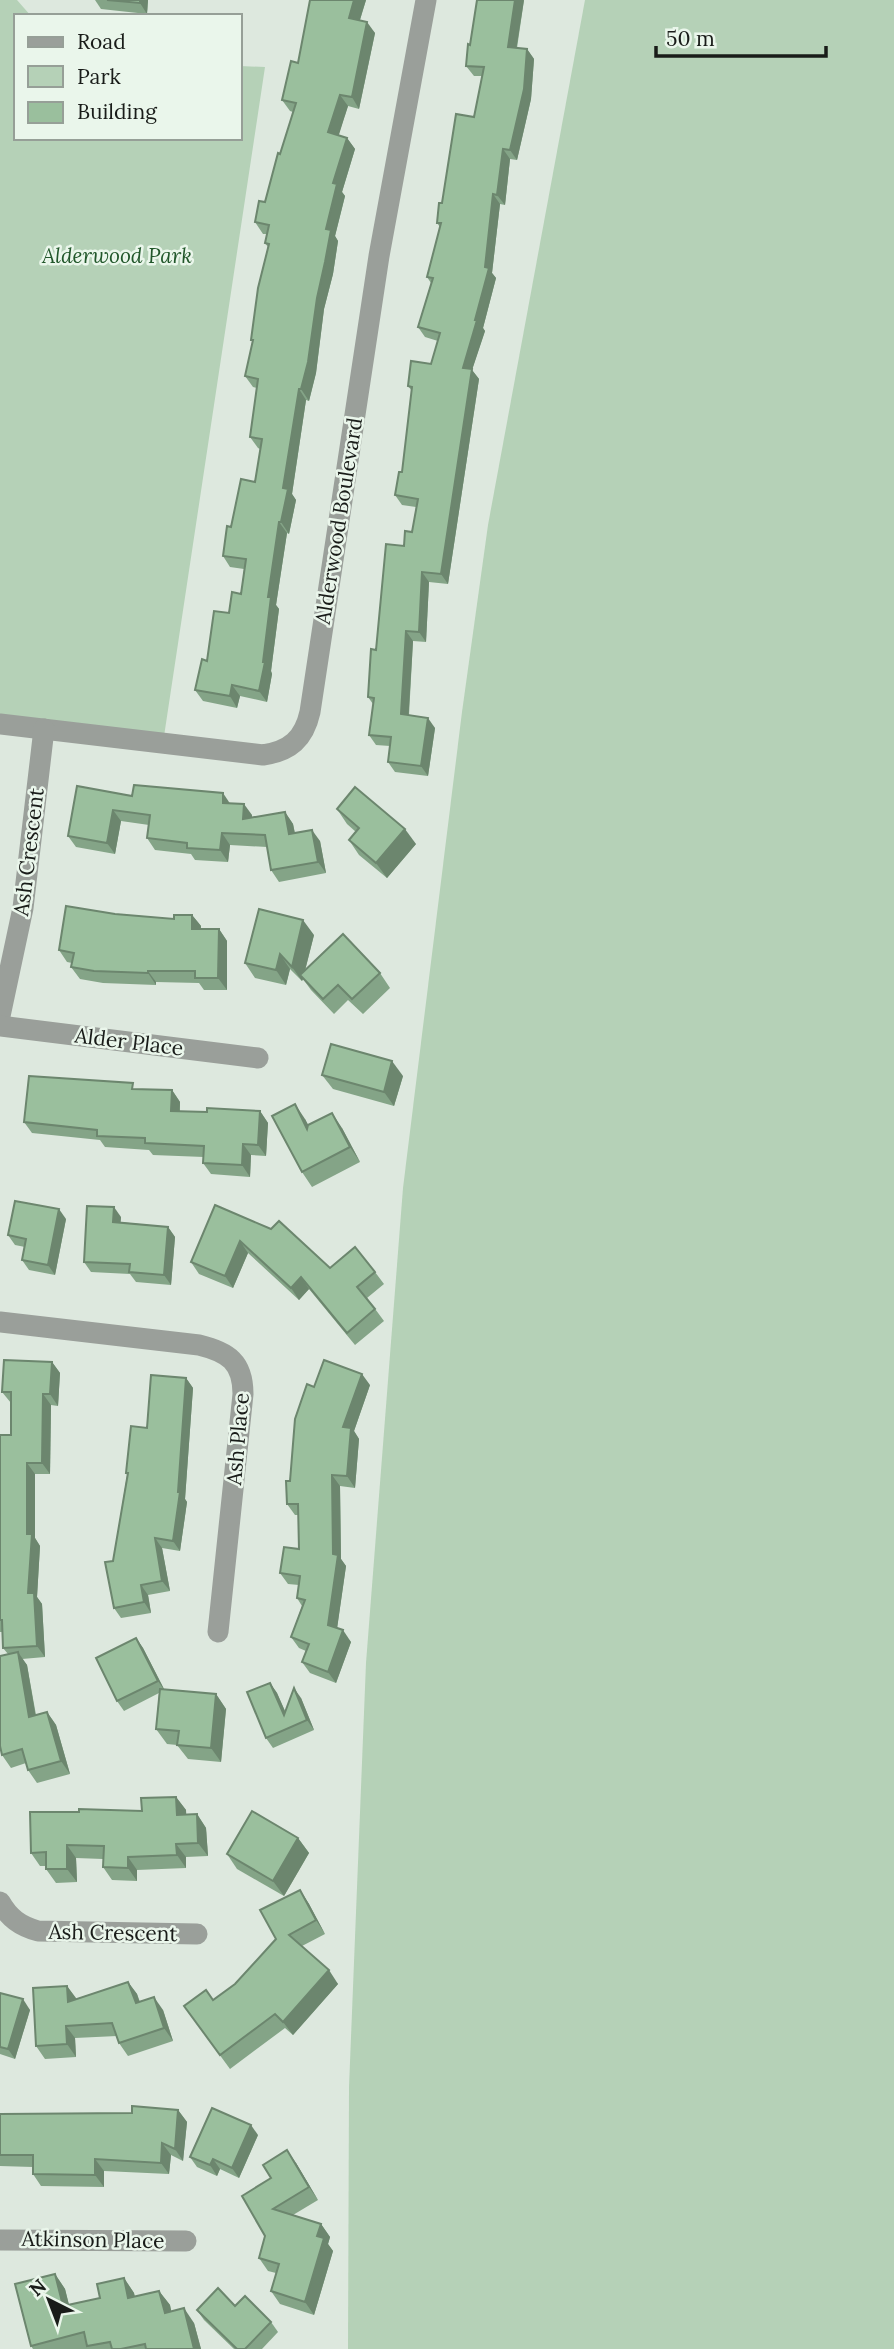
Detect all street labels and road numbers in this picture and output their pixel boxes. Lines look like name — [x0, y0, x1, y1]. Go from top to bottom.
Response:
street label: Alderwood Boulevard — [309, 416, 368, 627]
street label: Ash Crescent — [7, 785, 50, 919]
street label: Alder Place — [72, 1021, 185, 1062]
street label: Ash Place — [220, 1392, 255, 1487]
street label: Ash Crescent — [47, 1918, 179, 1947]
street label: Atkinson Place — [20, 2225, 165, 2254]

